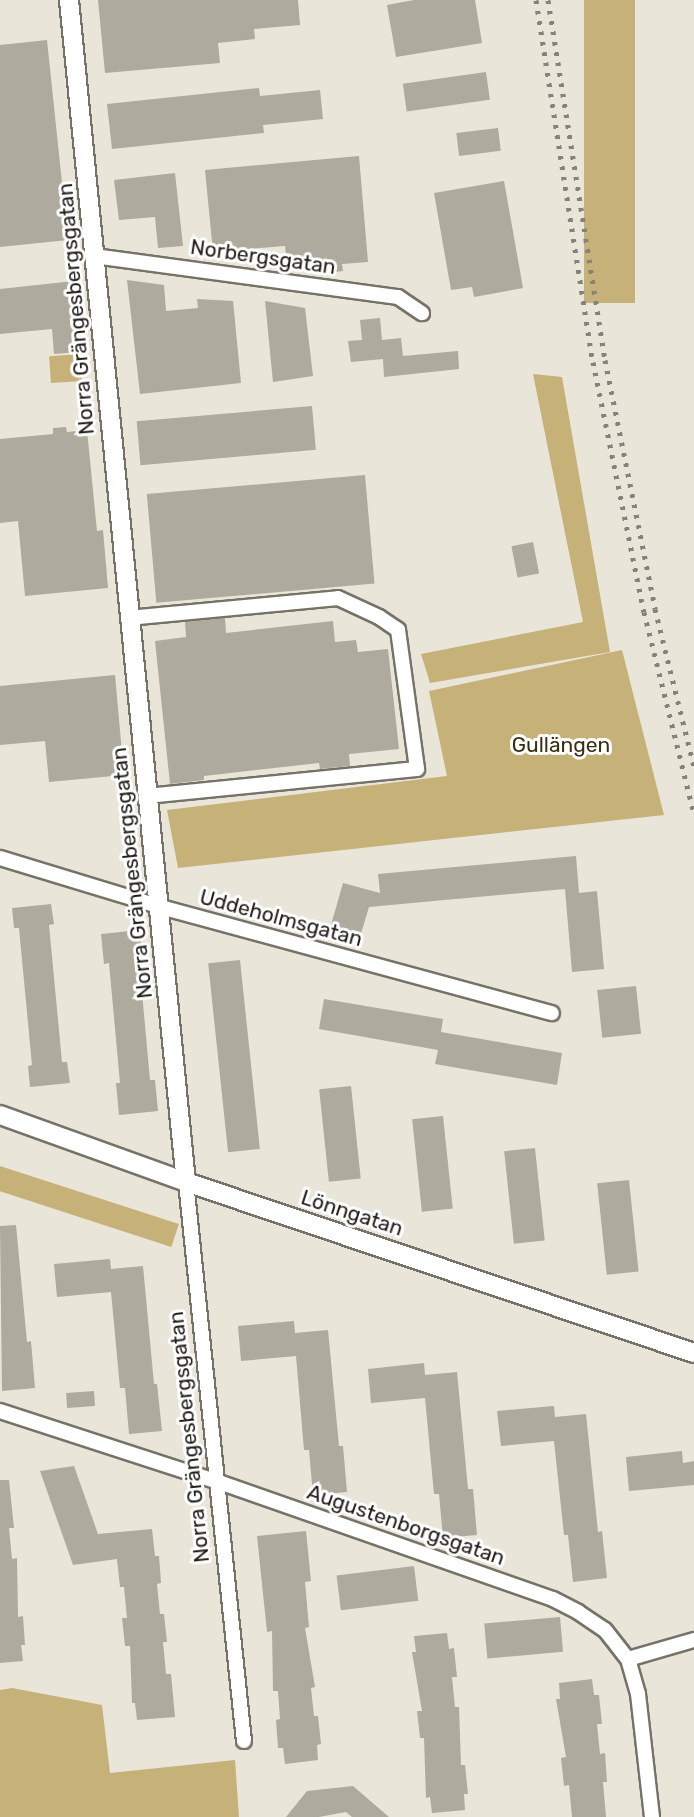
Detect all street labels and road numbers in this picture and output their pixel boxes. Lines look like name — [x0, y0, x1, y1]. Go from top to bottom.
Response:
street label: Norra Grängesbergsgatan — [52, 182, 100, 436]
street label: Norbergsgatan — [189, 234, 337, 280]
street label: Norra Grängesbergsgatan — [106, 746, 158, 1000]
street label: Uddeholmsgatan — [197, 884, 365, 952]
street label: Lönngatan — [298, 1185, 406, 1241]
street label: Norra Grängesbergsgatan — [163, 1310, 215, 1564]
street label: Augustenborgsgatan — [304, 1479, 508, 1571]

